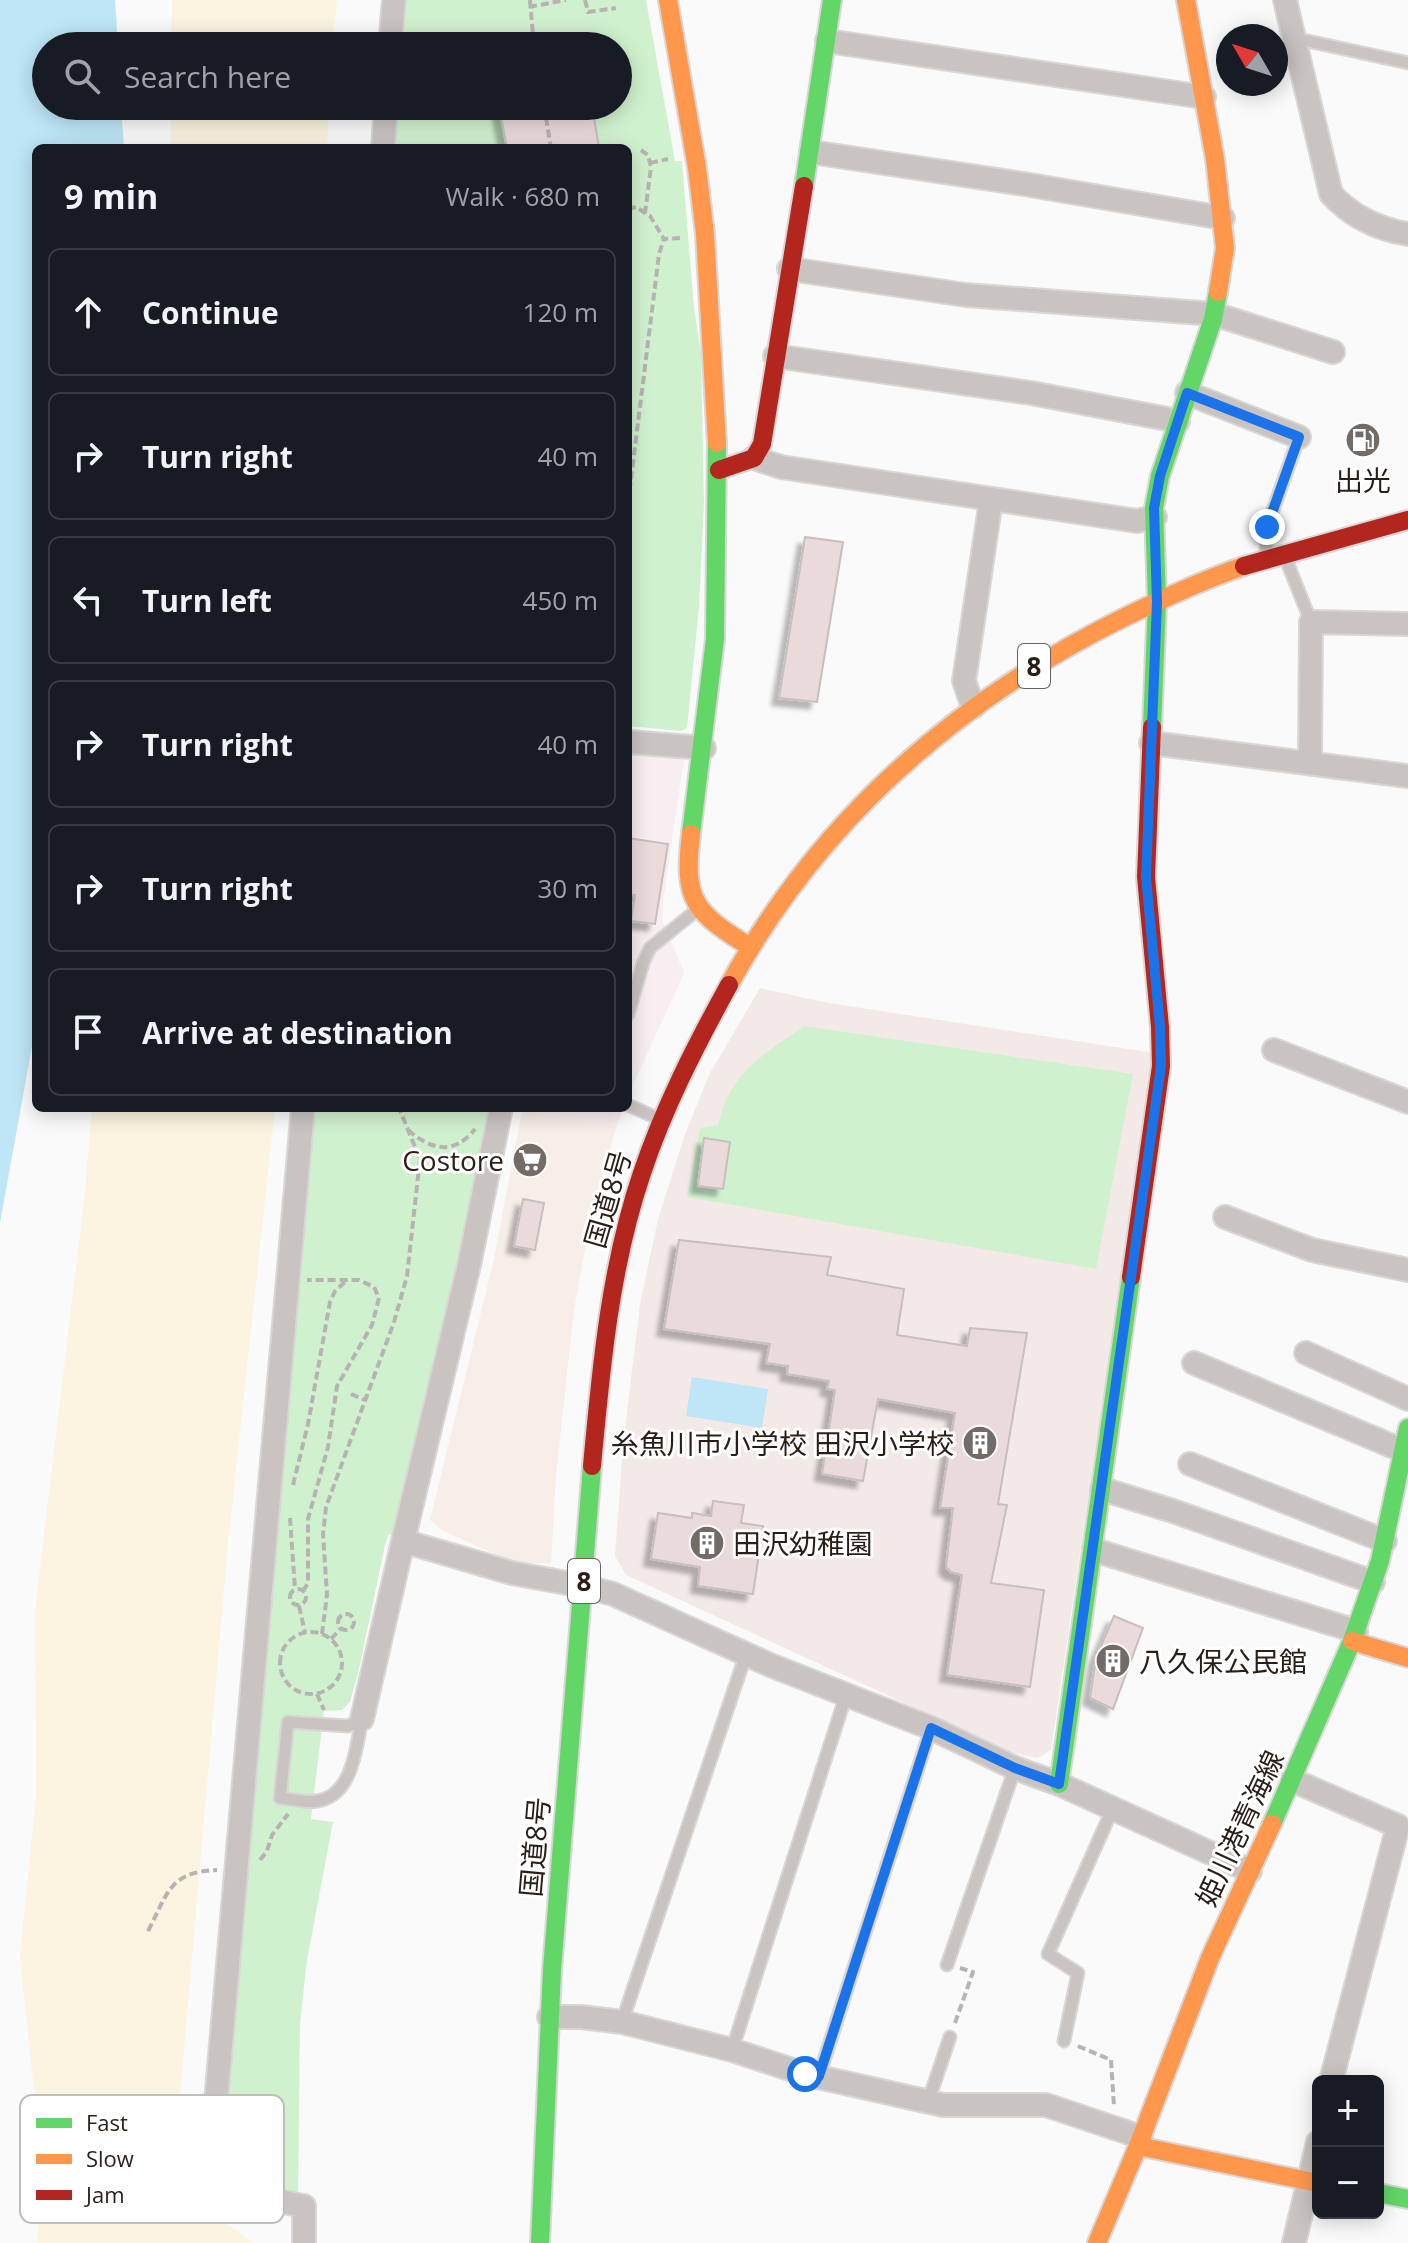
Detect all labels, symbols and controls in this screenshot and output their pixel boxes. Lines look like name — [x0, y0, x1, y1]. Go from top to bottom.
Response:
north arrow — [1216, 24, 1288, 96]
search box — [32, 32, 632, 120]
icon: search — [60, 54, 104, 98]
text: Search here — [124, 56, 291, 97]
text: 9 min — [64, 173, 158, 219]
text: Walk · 680 m — [446, 178, 600, 214]
icon: ahead — [66, 290, 110, 334]
text: Continue — [142, 292, 279, 333]
text: 120 m — [523, 294, 598, 330]
fuel station icon: 出光 — [1344, 421, 1382, 459]
icon: right — [66, 434, 110, 478]
text: Turn right — [142, 436, 293, 477]
text: 40 m — [537, 438, 598, 474]
place label: 出光 — [1335, 461, 1391, 499]
route end — [1249, 509, 1285, 545]
icon: left — [66, 578, 110, 622]
text: Turn left — [142, 580, 272, 621]
text: 450 m — [523, 582, 598, 618]
road number: 8 — [1018, 644, 1050, 688]
icon: right — [66, 722, 110, 766]
text: Turn right — [142, 724, 293, 765]
text: 40 m — [537, 726, 598, 762]
icon: right — [66, 866, 110, 910]
text: Turn right — [142, 868, 293, 909]
text: 30 m — [537, 870, 598, 906]
icon: arrive — [66, 1010, 110, 1054]
text: Arrive at destination — [142, 1012, 453, 1053]
place label: Costore — [402, 1141, 504, 1179]
supermarket icon: Costore — [511, 1141, 549, 1179]
street label: 国道8号 — [575, 1146, 639, 1252]
place label: 糸魚川市小学校 田沢小学校 — [611, 1424, 954, 1462]
building icon: 糸魚川市小学校 田沢小学校 — [961, 1424, 999, 1462]
building icon: 田沢幼稚園 — [688, 1524, 726, 1562]
place label: 田沢幼稚園 — [733, 1524, 873, 1562]
road number: 8 — [568, 1559, 600, 1603]
building icon: 八久保公民館 — [1094, 1642, 1132, 1680]
place label: 八久保公民館 — [1139, 1642, 1307, 1680]
street label: 姫川港青海線 — [1186, 1744, 1292, 1912]
street label: 国道8号 — [511, 1796, 557, 1898]
route start — [787, 2056, 823, 2092]
map controls — [1312, 2075, 1384, 2219]
button: + — [1312, 2075, 1384, 2147]
legend — [20, 2095, 284, 2223]
text: Fast — [86, 2107, 128, 2137]
text: Slow — [86, 2143, 134, 2173]
button: − — [1312, 2147, 1384, 2219]
text: Jam — [84, 2179, 125, 2209]

